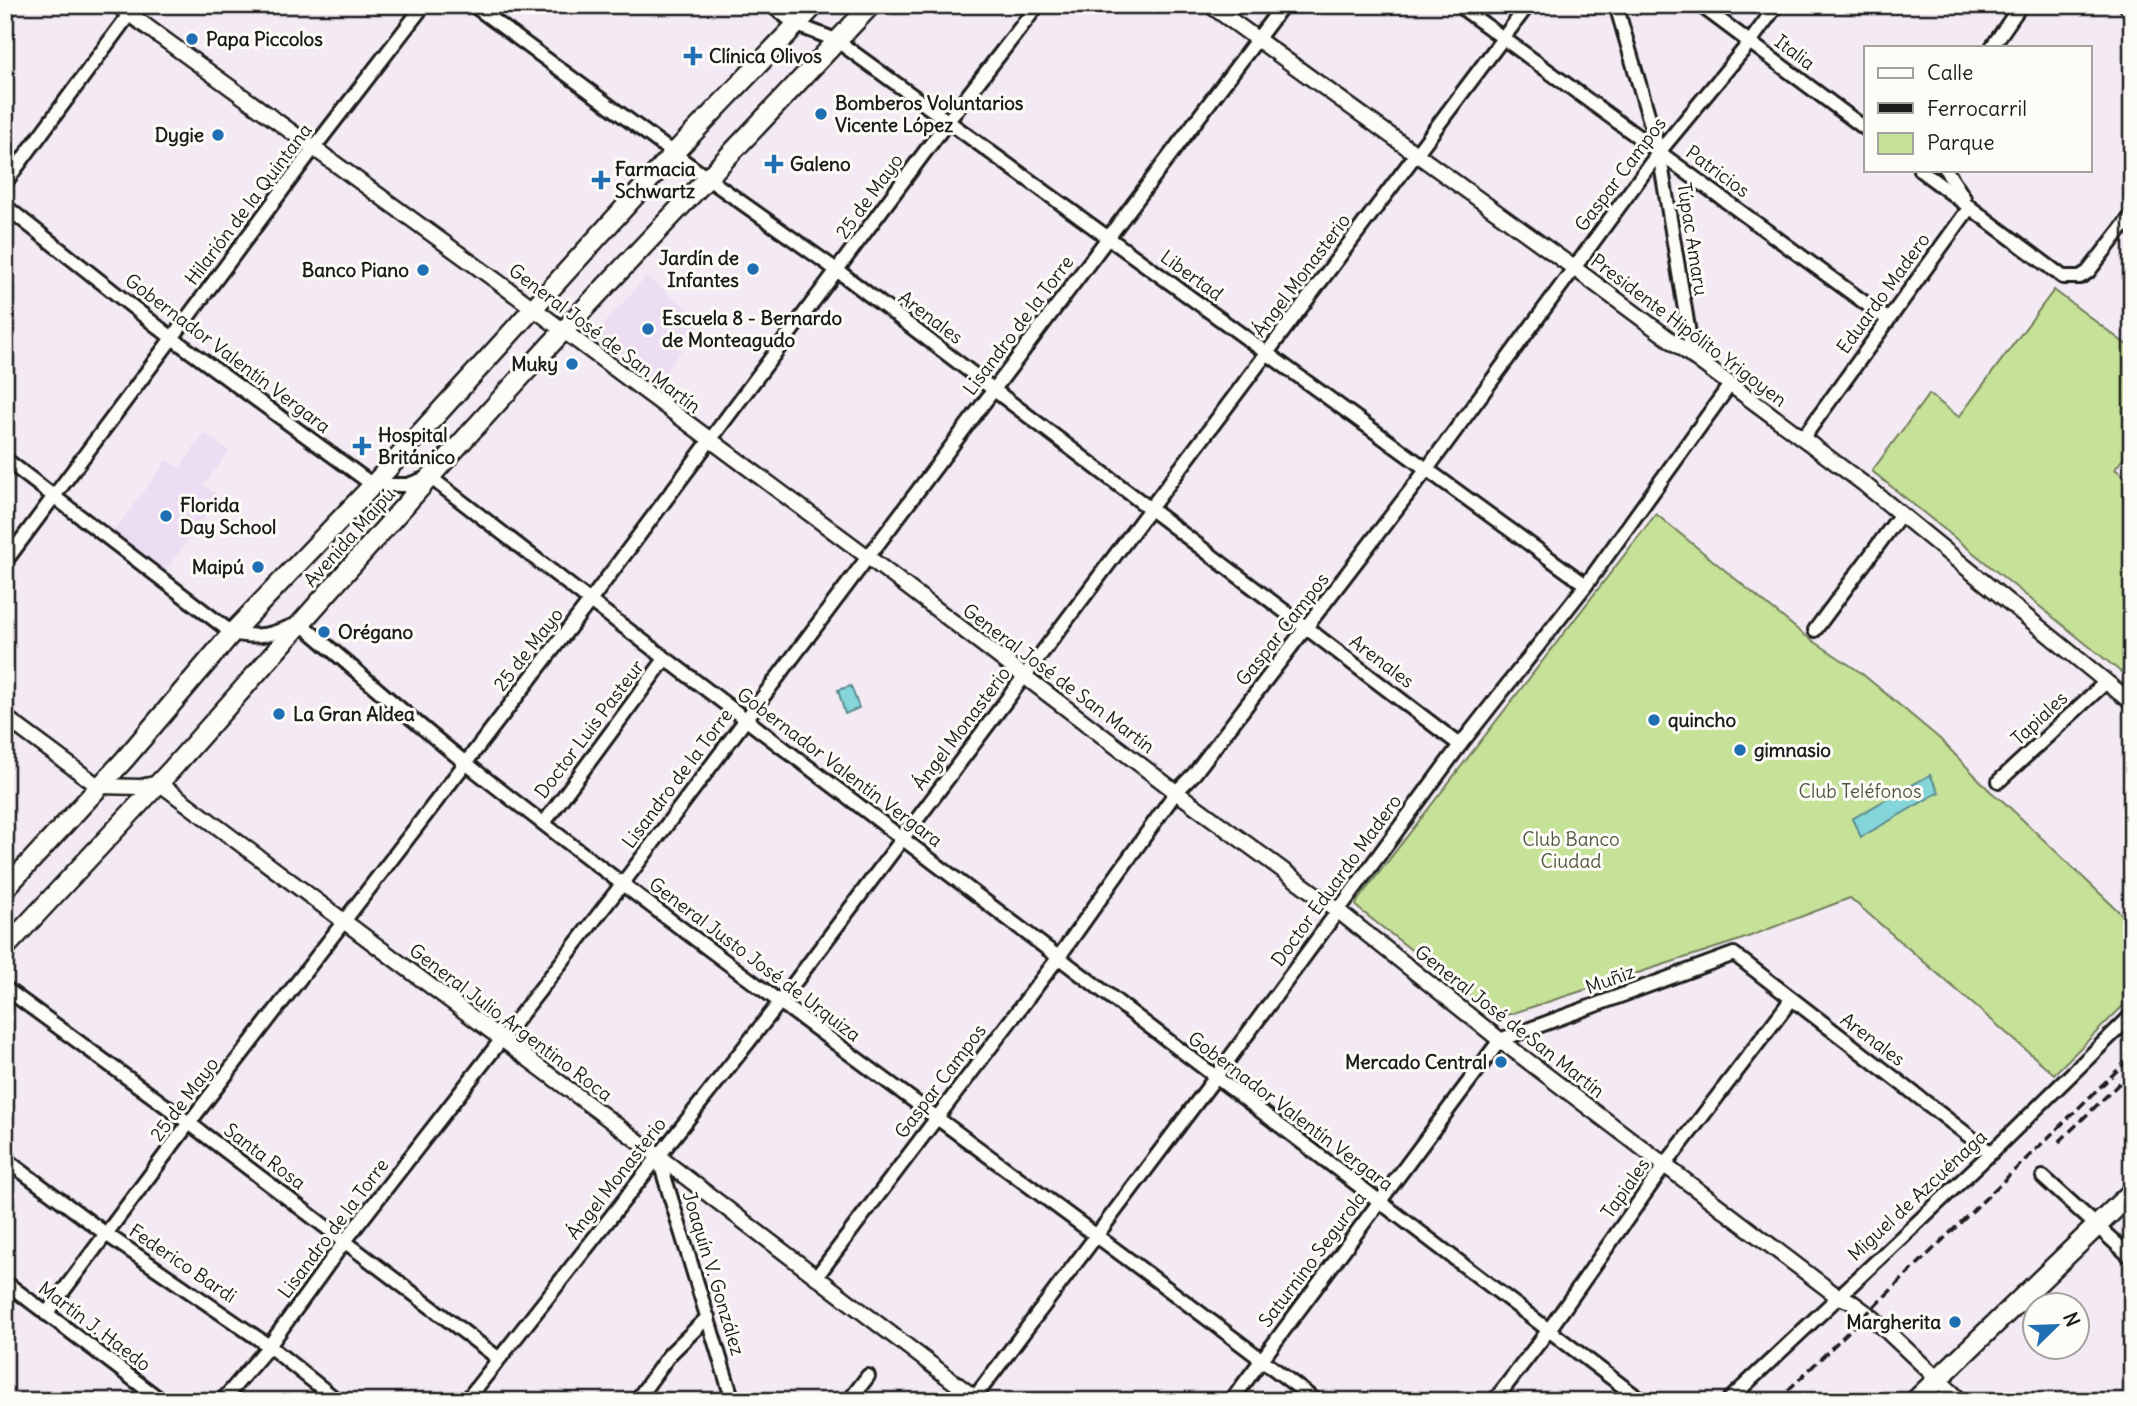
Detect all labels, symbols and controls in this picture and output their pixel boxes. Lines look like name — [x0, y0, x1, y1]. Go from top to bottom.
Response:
place label: Papa Piccolos — [206, 27, 323, 51]
street label: Italia — [1770, 29, 1820, 75]
marker: Papa Piccolos — [184, 31, 200, 47]
place label: Clínica Olivos — [709, 44, 822, 68]
marker: Clínica Olivos — [683, 46, 703, 66]
legend — [1864, 46, 2092, 172]
text: Calle — [1927, 59, 1973, 86]
place label: Bomberos Voluntarios Vicente López — [835, 91, 1024, 137]
text: Ferrocarril — [1927, 95, 2027, 122]
marker: Bomberos Voluntarios Vicente López — [813, 106, 829, 122]
street label: Gaspar Campos — [1569, 112, 1671, 236]
street label: Hilarión de la Quintana — [179, 118, 317, 290]
place label: Dygie — [155, 123, 204, 147]
marker: Dygie — [210, 127, 226, 143]
text: Parque — [1927, 129, 1995, 156]
street label: Patricios — [1681, 140, 1755, 202]
street label: 25 de Mayo — [830, 149, 908, 243]
place label: Galeno — [790, 152, 851, 176]
marker: Galeno — [764, 154, 784, 174]
place label: Farmacia Schwartz — [615, 157, 696, 203]
marker: Farmacia Schwartz — [593, 172, 609, 188]
street label: Túpac Amaru — [1672, 181, 1714, 297]
street label: Ángel Monasterio — [1247, 209, 1355, 341]
street label: Eduardo Madero — [1831, 228, 1935, 358]
street label: Libertad — [1156, 244, 1228, 306]
place label: Jardín de Infantes — [659, 246, 739, 292]
street label: Presidente Hipólito Yrigoyen — [1586, 248, 1792, 412]
street label: Lisandro de la Torre — [958, 250, 1078, 400]
place label: Banco Piano — [302, 258, 409, 282]
street label: General José de San Martín — [504, 258, 706, 418]
marker: Jardín de Infantes — [745, 261, 761, 277]
marker: Banco Piano — [415, 262, 431, 278]
street label: Gobernador Valentín Vergara — [121, 268, 336, 438]
street label: Arenales — [894, 285, 968, 349]
place label: Escuela 8 - Bernardo de Monteagudo — [662, 306, 842, 352]
marker: Escuela 8 - Bernardo de Monteagudo — [640, 321, 656, 337]
place label: Muky — [511, 352, 558, 376]
marker: Muky — [564, 356, 580, 372]
place label: Hospital Británico — [378, 423, 455, 469]
marker: Hospital Británico — [352, 436, 372, 456]
street label: Avenida Maipú — [298, 482, 400, 592]
place label: Florida Day School — [180, 493, 276, 539]
marker: Florida Day School — [158, 508, 174, 524]
place label: Maipú — [192, 555, 244, 579]
marker: Maipú — [250, 559, 266, 575]
street label: Gaspar Campos — [1230, 568, 1334, 690]
street label: General José de San Martín — [958, 598, 1160, 758]
street label: 25 de Mayo — [488, 603, 568, 695]
place label: Orégano — [338, 620, 414, 644]
marker: Orégano — [316, 624, 332, 640]
street label: Arenales — [1345, 629, 1419, 693]
street label: Doctor Luis Pasteur — [529, 655, 649, 803]
street label: Ángel Monasterio — [907, 662, 1015, 794]
street label: Gobernador Valentín Vergara — [733, 682, 948, 852]
street label: Tapiales — [2006, 686, 2072, 750]
place label: La Gran Aldea — [293, 702, 415, 726]
street label: Lisandro de la Torre — [617, 703, 737, 853]
marker: La Gran Aldea — [271, 706, 287, 722]
place label: quincho — [1668, 708, 1736, 732]
marker: quincho — [1646, 712, 1662, 728]
place label: gimnasio — [1754, 738, 1831, 762]
marker: gimnasio — [1732, 742, 1748, 758]
park label: Club Teléfonos — [1798, 779, 1922, 803]
street label: Doctor Eduardo Madero — [1266, 789, 1406, 971]
park label: Club Banco Ciudad — [1522, 827, 1620, 873]
street label: General Justo José de Urquiza — [644, 872, 866, 1047]
street label: General Julio Argentino Roca — [405, 938, 617, 1106]
street label: General José de San Martín — [1410, 939, 1610, 1103]
street label: Muñiz — [1582, 959, 1638, 999]
street label: Arenales — [1836, 1007, 1910, 1071]
street label: Gaspar Campos — [889, 1019, 991, 1143]
street label: Gobernador Valentín Vergara — [1184, 1026, 1399, 1196]
place label: Mercado Central — [1345, 1050, 1487, 1074]
street label: 25 de Mayo — [145, 1052, 223, 1146]
marker: Mercado Central — [1493, 1054, 1509, 1070]
street label: Ángel Monasterio — [561, 1112, 671, 1244]
street label: Santa Rosa — [219, 1117, 311, 1195]
street label: Miguel de Azcuénaga — [1843, 1124, 1992, 1266]
street label: Lisandro de la Torre — [273, 1153, 393, 1303]
street label: Tapiales — [1595, 1153, 1655, 1223]
street label: Saturnino Segurola — [1253, 1186, 1371, 1332]
street label: Joaquín V. González — [678, 1188, 750, 1358]
street label: Federico Bardi — [125, 1218, 241, 1308]
street label: Martín J. Haedo — [34, 1276, 156, 1376]
north arrow — [2022, 1290, 2092, 1360]
text: N — [2058, 1309, 2085, 1330]
place label: Margherita — [1846, 1310, 1941, 1334]
marker: Margherita — [1947, 1314, 1963, 1330]

